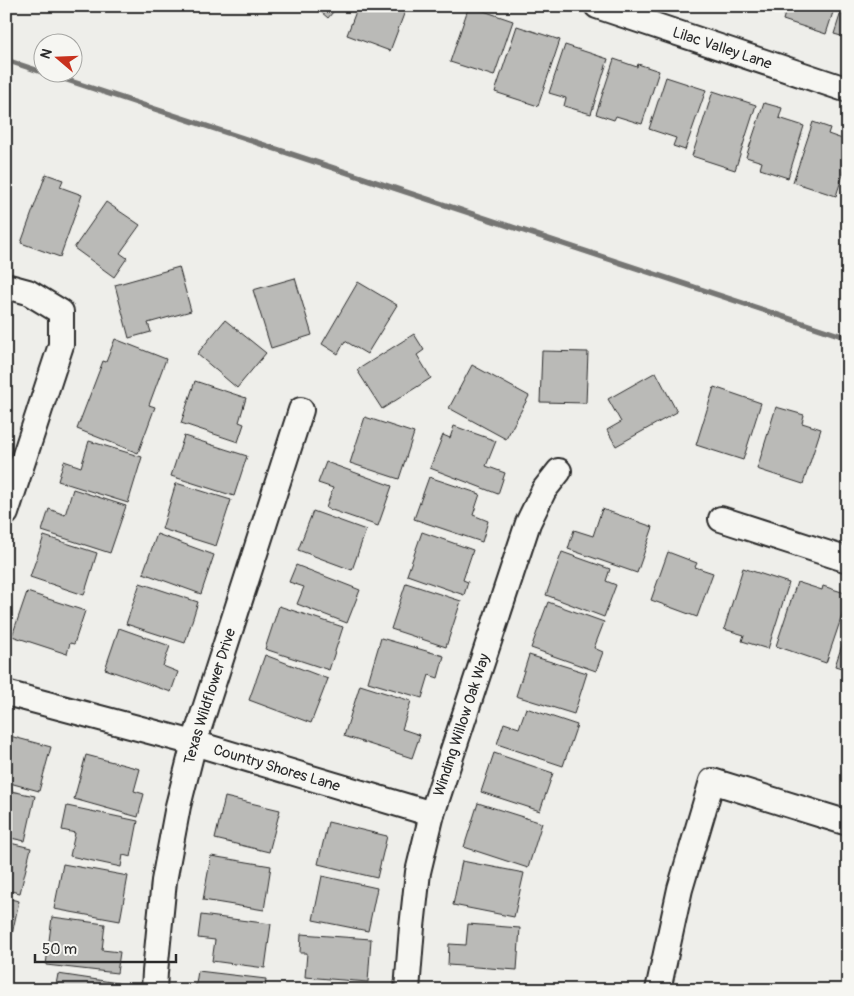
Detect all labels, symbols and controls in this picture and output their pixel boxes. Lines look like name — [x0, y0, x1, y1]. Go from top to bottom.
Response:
street label: Lilac Valley Lane — [670, 22, 775, 74]
north arrow — [32, 32, 82, 82]
text: N — [37, 47, 56, 61]
street label: Texas Wildflower Drive — [179, 625, 240, 766]
street label: Winding Willow Oak Way — [429, 651, 494, 799]
street label: Country Shores Lane — [211, 740, 343, 796]
scale bar — [35, 931, 176, 963]
text: 50 m — [42, 940, 77, 959]

